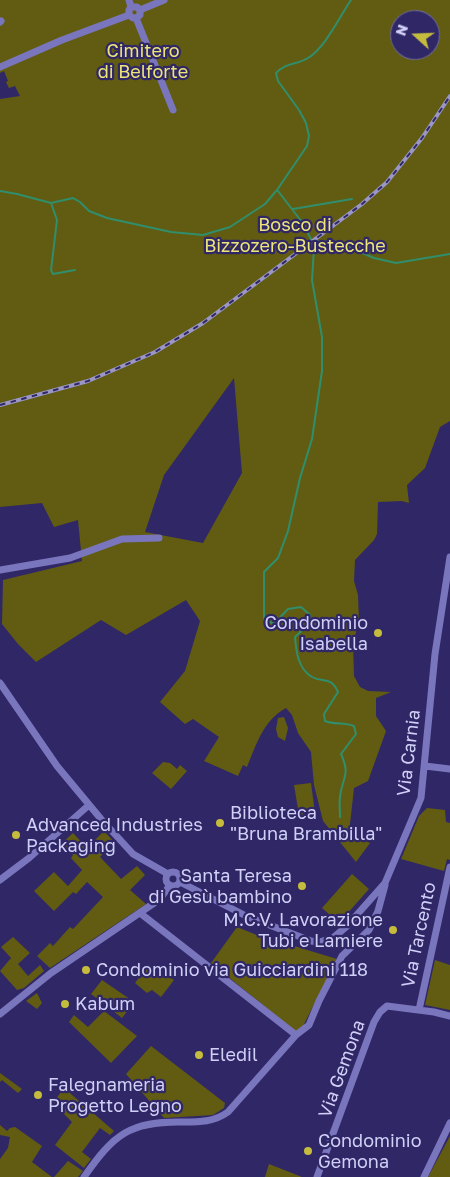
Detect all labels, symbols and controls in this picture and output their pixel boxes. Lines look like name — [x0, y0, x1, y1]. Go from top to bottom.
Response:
north arrow — [390, 10, 440, 60]
text: N — [392, 22, 411, 38]
park label: Cimitero di Belforte — [98, 40, 188, 82]
park label: Bosco di Bizzozero-Bustecche — [204, 214, 386, 256]
place label: Condominio Isabella — [265, 612, 368, 654]
marker: Condominio Isabella — [372, 627, 384, 639]
street label: Via Carnia — [393, 708, 425, 798]
place label: Biblioteca "Bruna Brambilla" — [230, 802, 382, 844]
place label: Advanced Industries Packaging — [26, 814, 203, 856]
marker: Biblioteca "Bruna Brambilla" — [214, 817, 226, 829]
marker: Advanced Industries Packaging — [10, 829, 22, 841]
place label: Santa Teresa di Gesù bambino — [149, 865, 292, 908]
marker: Santa Teresa di Gesù bambino — [296, 880, 308, 892]
street label: Via Tarcento — [397, 880, 441, 990]
place label: M.C.V. Lavorazione Tubi e Lamiere — [223, 909, 383, 952]
marker: M.C.V. Lavorazione Tubi e Lamiere — [387, 924, 399, 936]
place label: Condominio via Guicciardini 118 — [96, 959, 368, 981]
marker: Condominio via Guicciardini 118 — [80, 964, 92, 976]
place label: Kabum — [75, 993, 135, 1015]
marker: Kabum — [59, 998, 71, 1010]
street label: Via Gemona — [314, 1017, 370, 1121]
place label: Eledil — [209, 1044, 258, 1066]
marker: Eledil — [193, 1049, 205, 1061]
place label: Falegnameria Progetto Legno — [48, 1074, 182, 1116]
marker: Falegnameria Progetto Legno — [32, 1089, 44, 1101]
place label: Condominio Gemona — [318, 1130, 421, 1172]
marker: Condominio Gemona — [302, 1145, 314, 1157]

